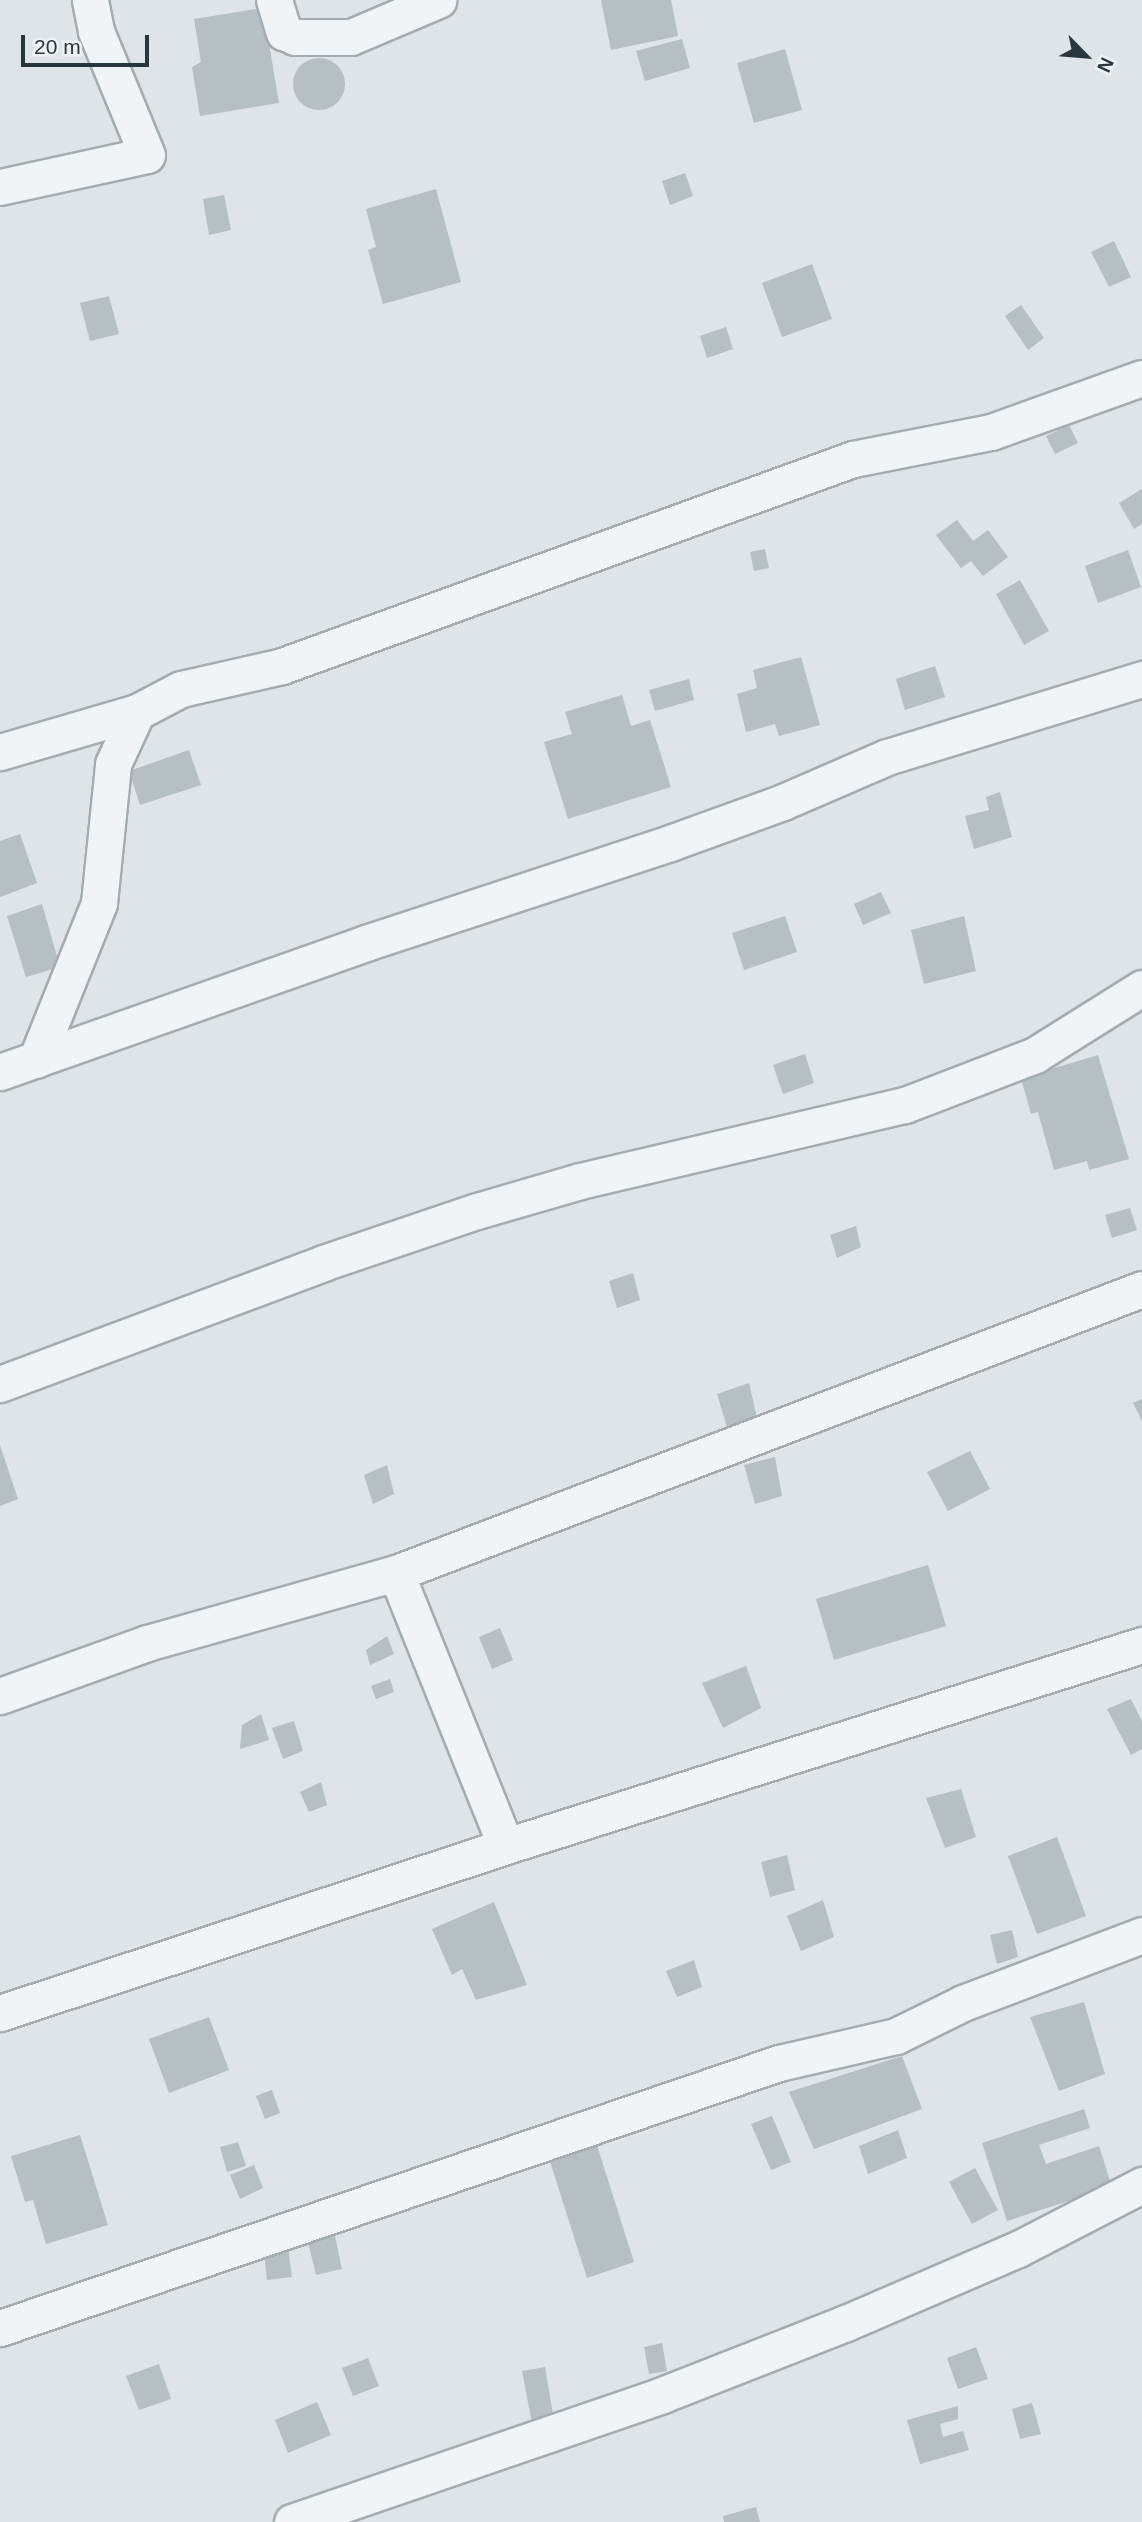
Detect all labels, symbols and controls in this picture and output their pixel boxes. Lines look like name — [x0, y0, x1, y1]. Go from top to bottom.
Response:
scale bar — [24, 21, 152, 65]
north arrow — [1051, 21, 1121, 91]
text: 20 m — [34, 35, 81, 58]
text: N — [1093, 54, 1118, 76]

